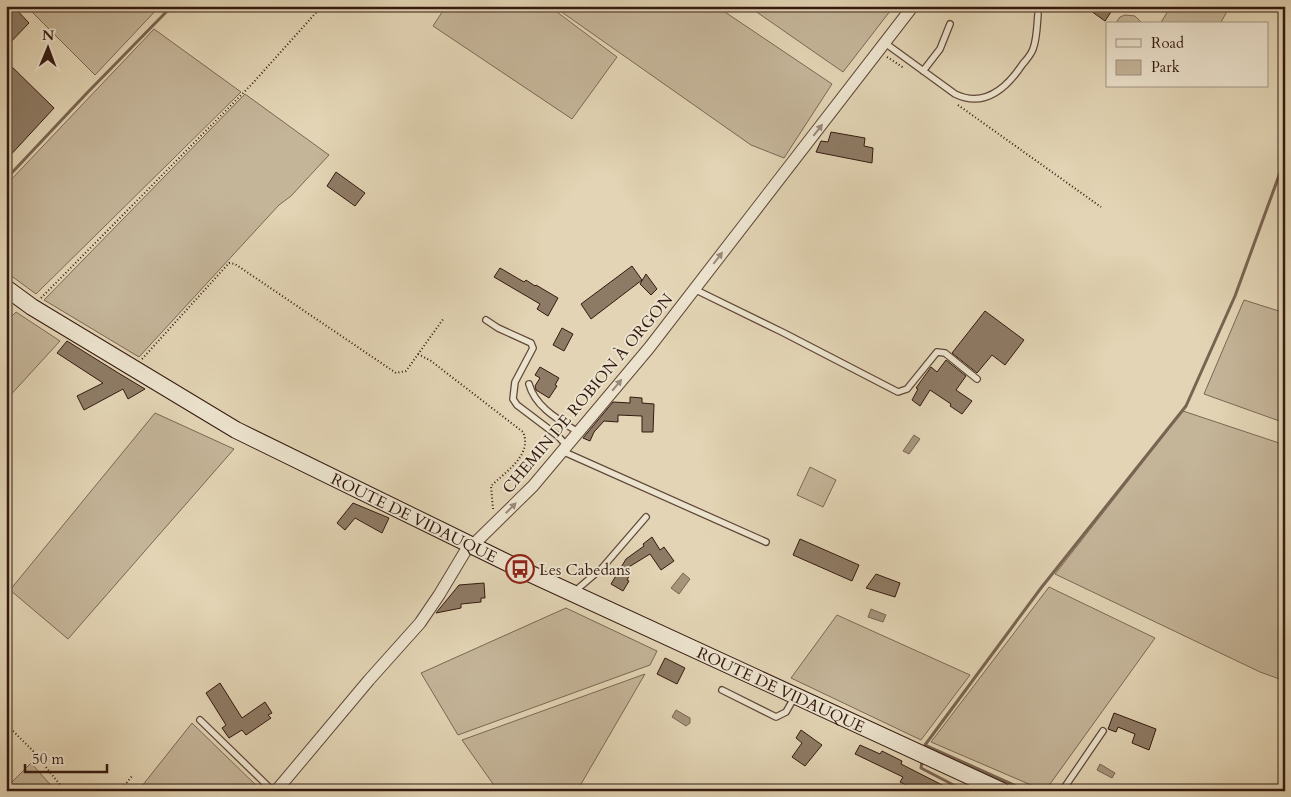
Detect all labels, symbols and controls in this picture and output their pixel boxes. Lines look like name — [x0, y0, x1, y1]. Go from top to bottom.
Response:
north arrow — [22, 22, 72, 72]
legend — [1106, 22, 1268, 88]
text: N — [42, 26, 54, 45]
text: Road — [1151, 33, 1184, 53]
text: Park — [1151, 57, 1180, 77]
one-way arrow — [813, 123, 823, 137]
one-way arrow — [713, 252, 724, 265]
street label: CHEMIN DE ROBION À ORGON — [497, 289, 678, 498]
one-way arrow — [612, 379, 623, 392]
street label: ROUTE DE VIDAUQUE — [327, 468, 501, 568]
one-way arrow — [504, 502, 516, 514]
bus stop icon: Les Cabedans — [505, 554, 535, 584]
place label: Les Cabedans — [539, 559, 630, 581]
street label: ROUTE DE VIDAUQUE — [693, 642, 868, 738]
scale bar — [25, 742, 108, 774]
text: 50 m — [32, 749, 64, 769]

